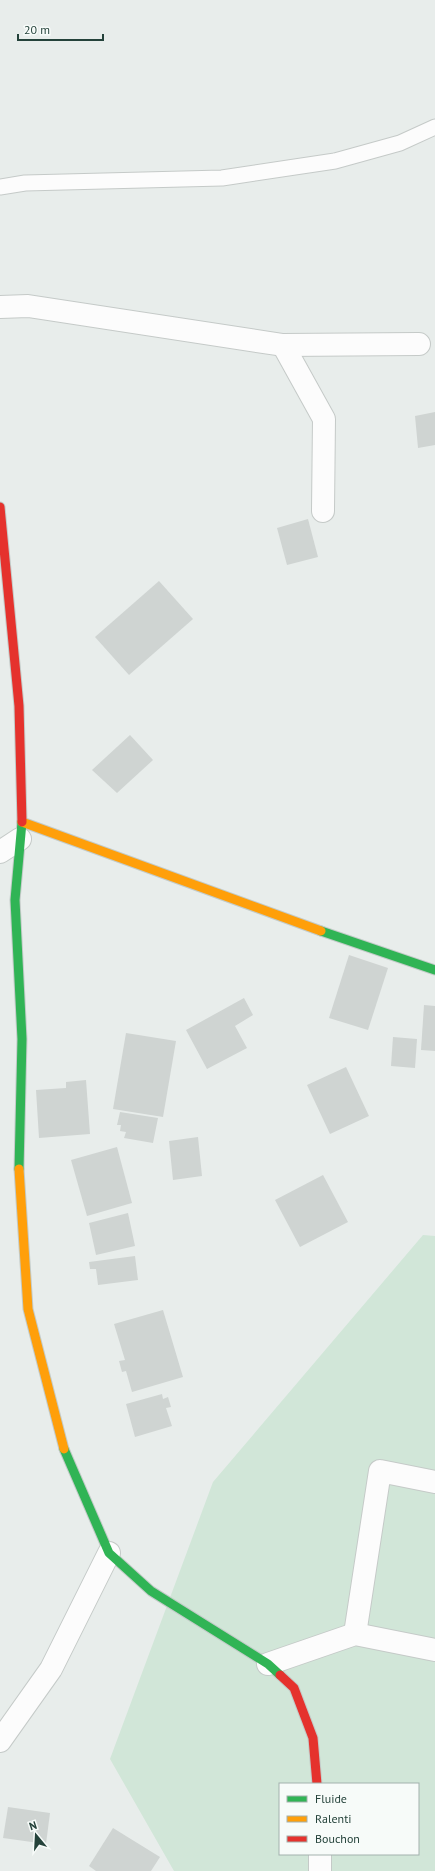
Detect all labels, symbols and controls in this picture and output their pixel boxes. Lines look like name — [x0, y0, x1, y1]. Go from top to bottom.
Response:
scale bar — [18, 16, 103, 42]
text: 20 m — [24, 22, 50, 37]
legend — [279, 1783, 419, 1855]
text: Fluide — [315, 1791, 347, 1806]
text: Ralenti — [315, 1811, 351, 1826]
north arrow — [16, 1815, 56, 1855]
text: N — [27, 1818, 39, 1833]
text: Bouchon — [315, 1831, 360, 1846]

